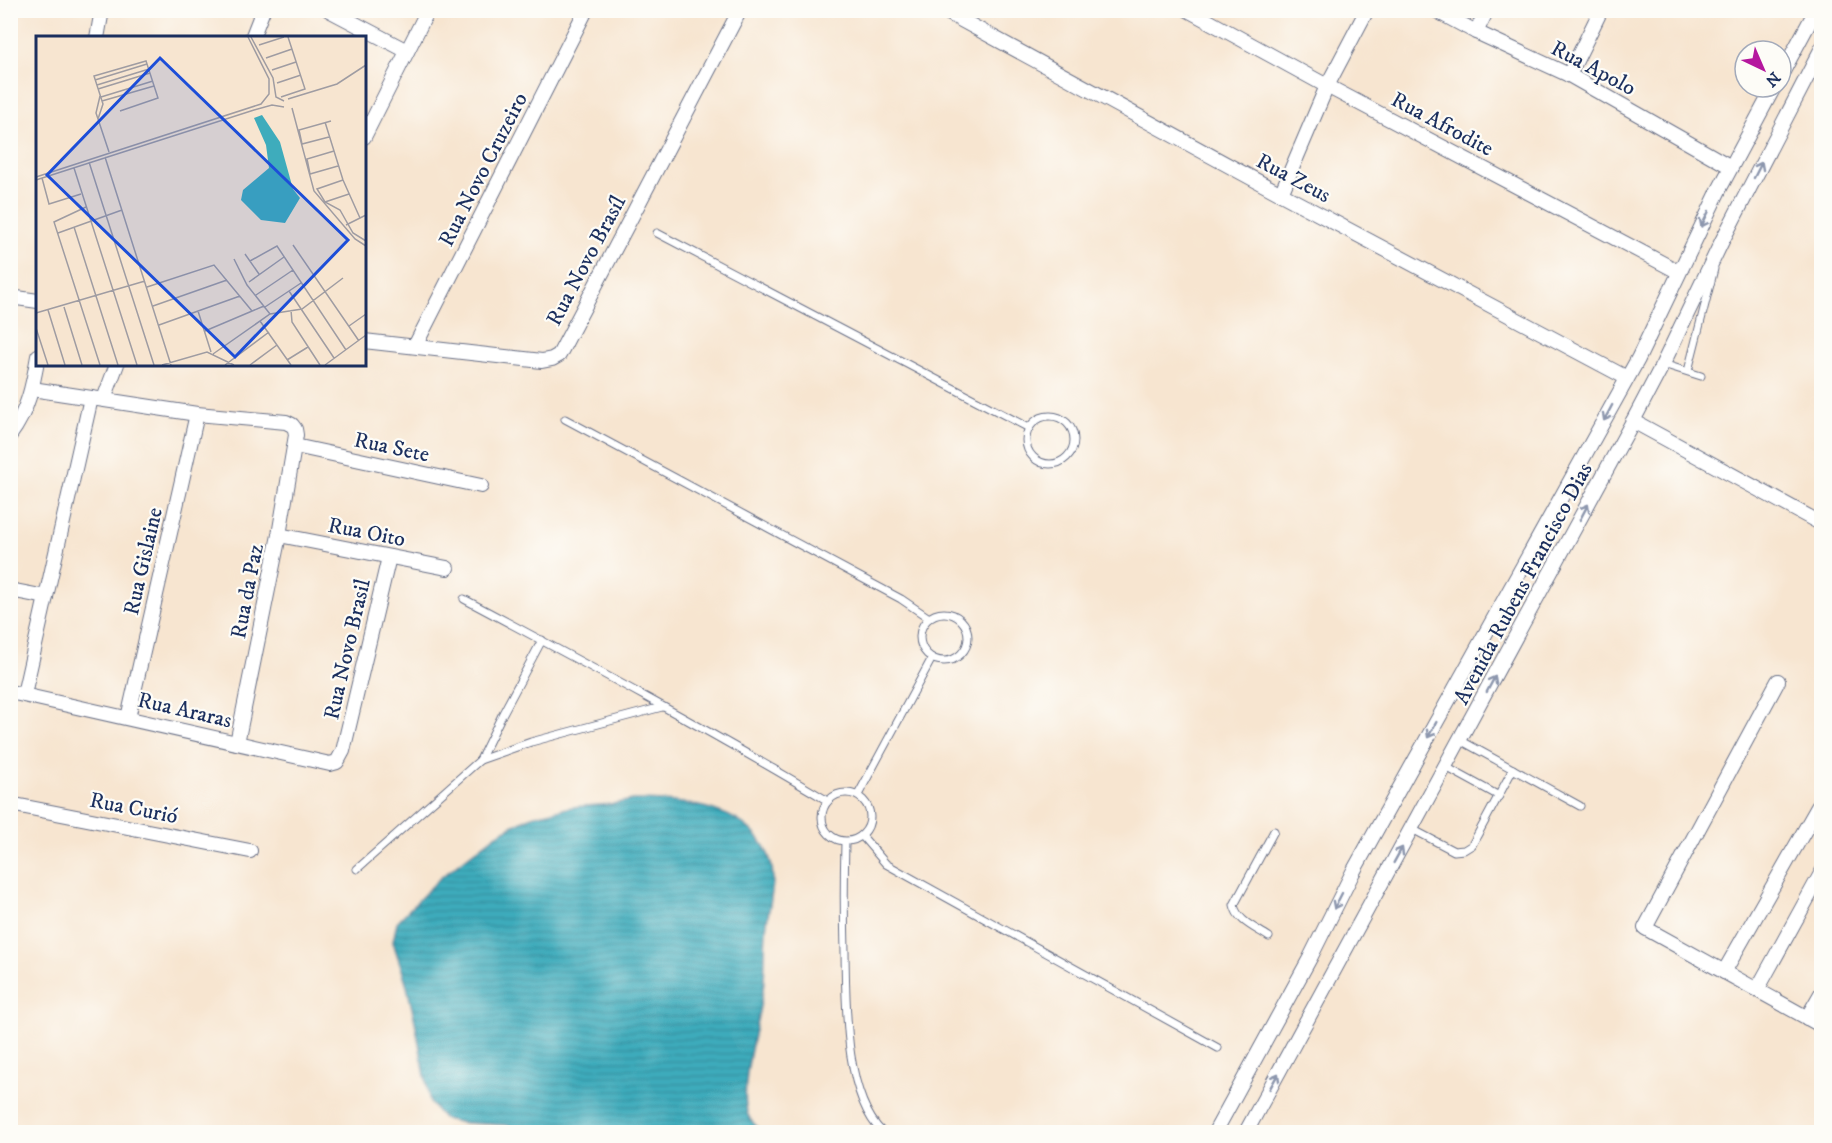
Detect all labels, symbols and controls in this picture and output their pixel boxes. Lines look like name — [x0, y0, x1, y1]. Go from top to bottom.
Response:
street label: Rua Apolo — [1546, 35, 1640, 102]
inset map — [36, 36, 366, 366]
north arrow — [1733, 39, 1793, 99]
text: N — [1761, 67, 1784, 91]
street label: Rua Afrodite — [1387, 86, 1498, 163]
street label: Rua Novo Cruzeiro — [433, 88, 534, 251]
street label: Rua Zeus — [1251, 147, 1335, 209]
one-way arrow — [1753, 161, 1765, 179]
street label: Rua Novo Brasíl — [541, 191, 632, 330]
one-way arrow — [1698, 210, 1710, 228]
one-way arrow — [1602, 403, 1613, 421]
street label: Rua Sete — [352, 426, 432, 469]
street label: Avenida Rubens Francisco Dias — [1448, 458, 1599, 709]
one-way arrow — [1578, 504, 1590, 521]
street label: Rua Gislaine — [118, 505, 169, 618]
street label: Rua Oito — [326, 512, 408, 553]
street label: Rua da Paz — [225, 541, 270, 641]
street label: Rua Novo Brasil — [318, 576, 377, 722]
one-way arrow — [1486, 675, 1497, 693]
street label: Rua Araras — [135, 687, 234, 734]
one-way arrow — [1426, 721, 1438, 738]
street label: Rua Curió — [87, 787, 180, 830]
one-way arrow — [1392, 847, 1404, 864]
one-way arrow — [1332, 892, 1344, 910]
one-way arrow — [1268, 1073, 1280, 1090]

